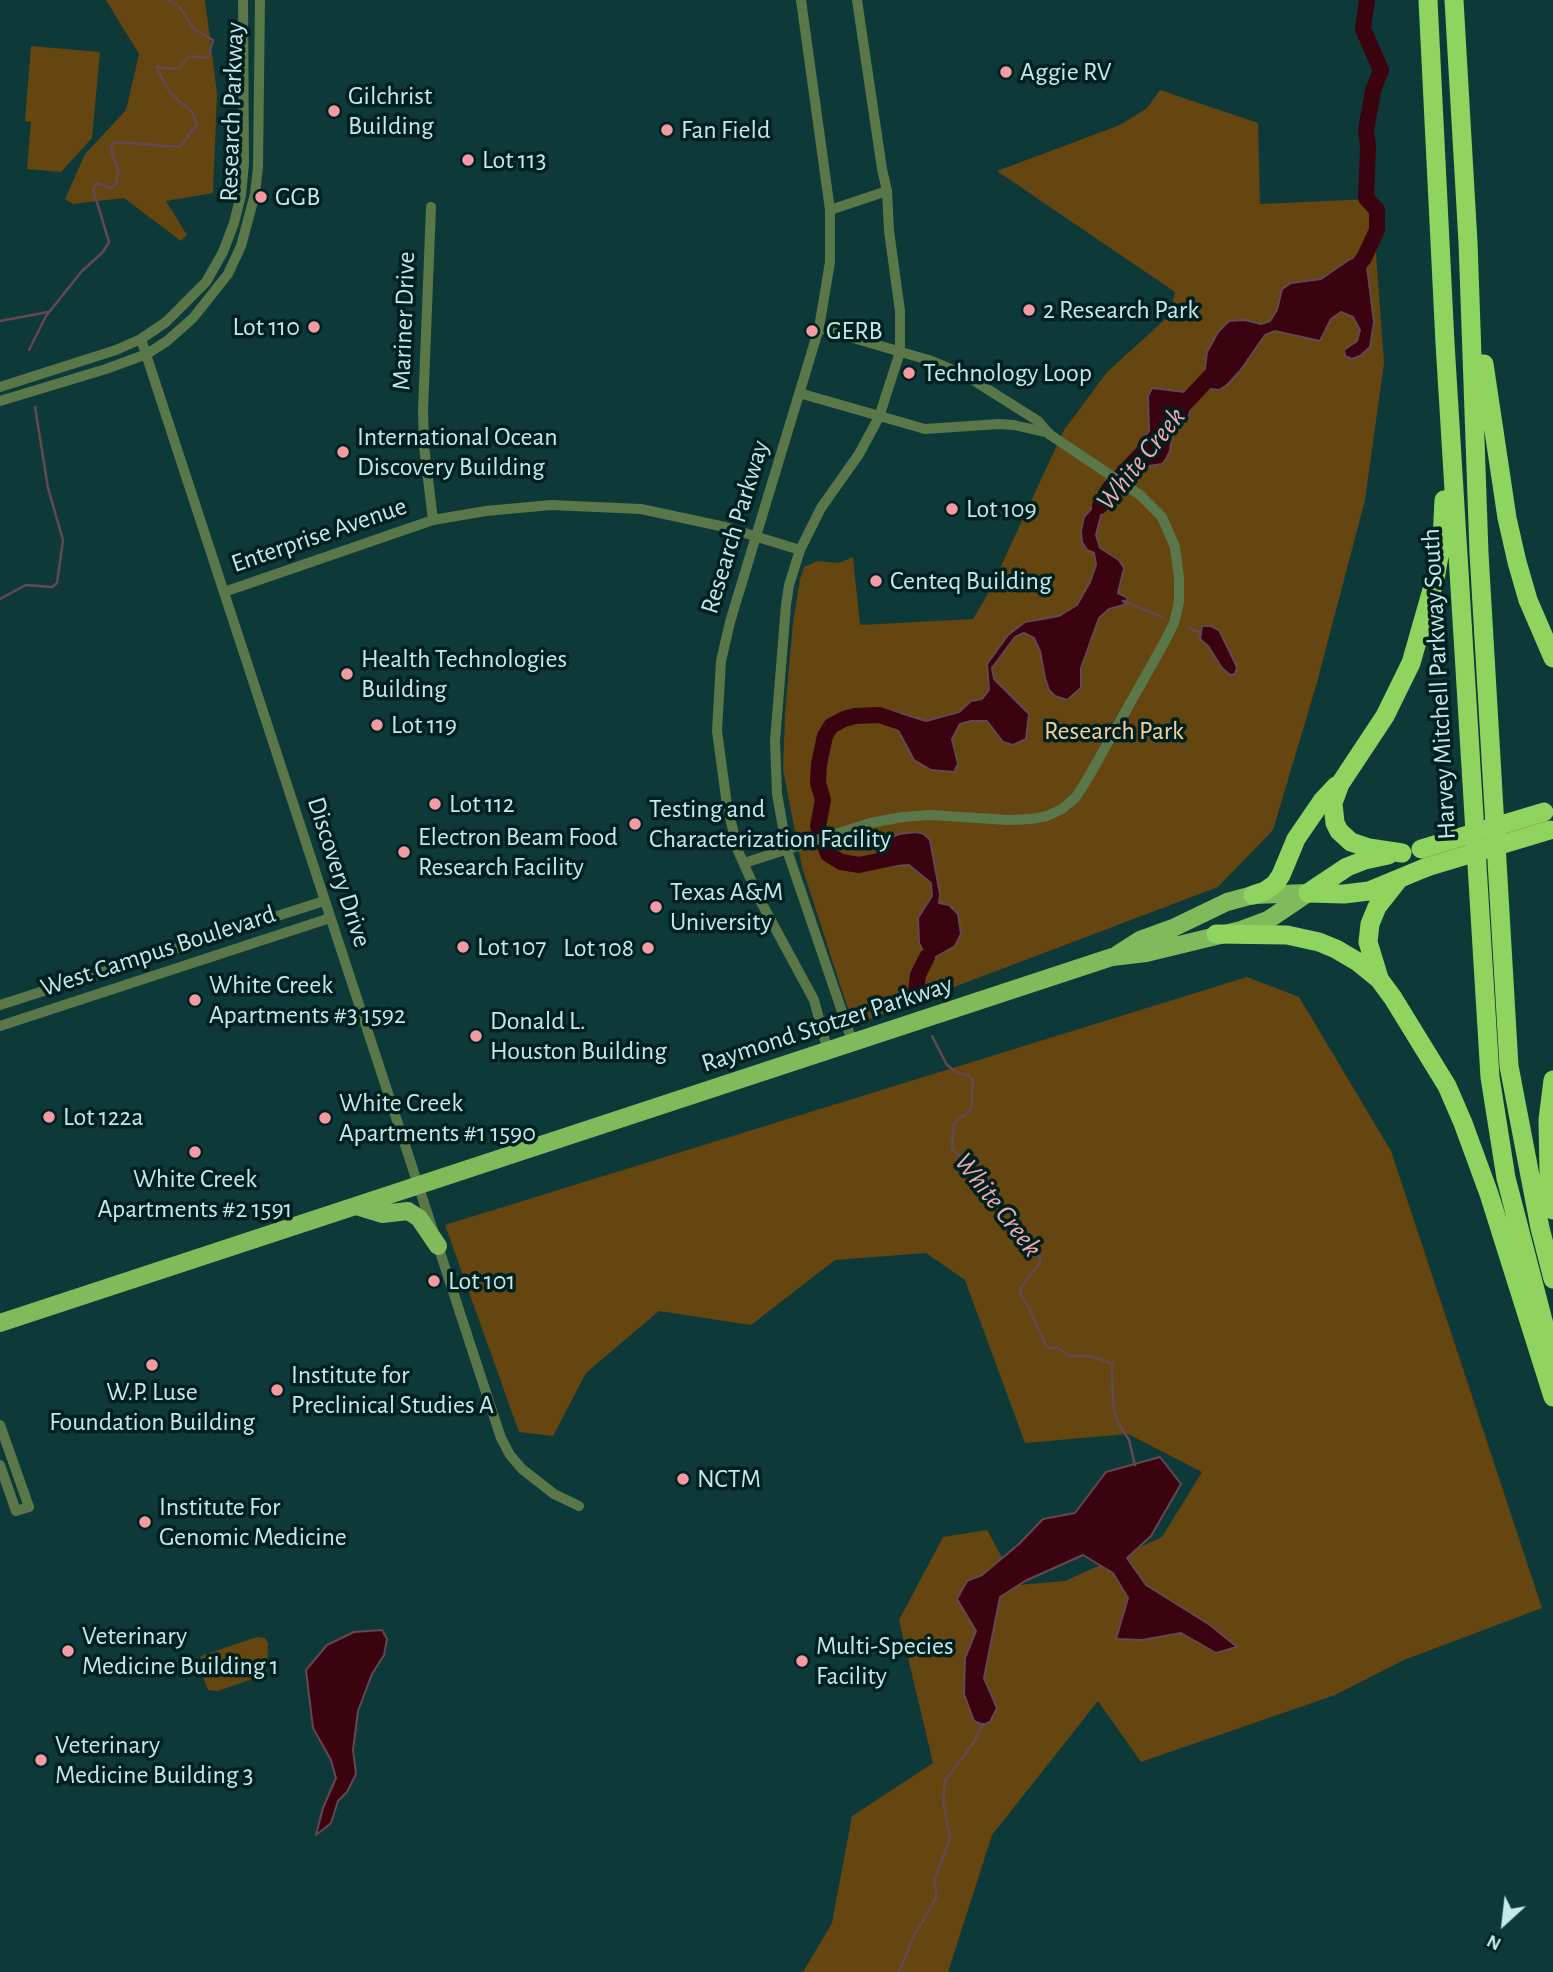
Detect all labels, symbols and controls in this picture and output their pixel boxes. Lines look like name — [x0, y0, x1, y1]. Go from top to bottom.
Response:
street label: Research Parkway — [213, 22, 251, 202]
place label: Aggie RV — [1020, 56, 1111, 88]
marker: Aggie RV — [998, 64, 1014, 80]
place label: Gilchrist Building — [348, 80, 434, 142]
marker: Gilchrist Building — [326, 103, 342, 119]
place label: Fan Field — [681, 114, 770, 146]
marker: Fan Field — [659, 122, 675, 138]
place label: Lot 113 — [482, 144, 546, 176]
marker: Lot 113 — [460, 152, 476, 168]
place label: GGB — [275, 181, 320, 213]
marker: GGB — [253, 189, 269, 205]
street label: Mariner Drive — [386, 251, 422, 391]
place label: 2 Research Park — [1043, 294, 1199, 326]
marker: 2 Research Park — [1021, 302, 1037, 318]
place label: Lot 110 — [233, 311, 300, 343]
place label: GERB — [826, 315, 883, 347]
marker: Lot 110 — [306, 319, 322, 335]
marker: GERB — [804, 323, 820, 339]
place label: Technology Loop — [923, 357, 1092, 389]
marker: Technology Loop — [901, 365, 917, 381]
water label: White Creek — [1089, 401, 1193, 517]
place label: International Ocean Discovery Building — [357, 421, 558, 482]
street label: Research Parkway — [694, 436, 776, 618]
marker: International Ocean Discovery Building — [335, 444, 351, 460]
street label: Enterprise Avenue — [227, 490, 411, 580]
place label: Lot 109 — [966, 493, 1037, 525]
marker: Lot 109 — [944, 501, 960, 517]
street label: Harvey Mitchell Parkway South — [1415, 528, 1463, 840]
place label: Centeq Building — [890, 565, 1052, 597]
marker: Centeq Building — [868, 573, 884, 589]
place label: Health Technologies Building — [361, 643, 567, 704]
marker: Health Technologies Building — [339, 666, 355, 682]
place label: Lot 119 — [391, 709, 457, 741]
park label: Research Park — [1044, 715, 1184, 747]
marker: Lot 119 — [369, 717, 385, 733]
place label: Lot 112 — [449, 788, 515, 820]
street label: Discovery Drive — [300, 793, 378, 951]
place label: Testing and Characterization Facility — [649, 793, 891, 854]
marker: Lot 112 — [427, 796, 443, 812]
marker: Testing and Characterization Facility — [627, 816, 643, 832]
place label: Electron Beam Food Research Facility — [418, 821, 618, 882]
marker: Electron Beam Food Research Facility — [396, 844, 412, 860]
place label: Texas A&M University — [670, 876, 783, 938]
street label: West Campus Boulevard — [37, 898, 279, 1004]
marker: Texas A&M University — [648, 899, 664, 915]
place label: Lot 107 — [477, 931, 546, 963]
place label: Lot 108 — [563, 932, 634, 964]
marker: Lot 107 — [455, 939, 471, 955]
marker: Lot 108 — [640, 940, 656, 956]
place label: White Creek Apartments #3 1592 — [209, 969, 406, 1030]
street label: Raymond Stotzer Parkway — [697, 969, 957, 1079]
marker: White Creek Apartments #3 1592 — [187, 992, 203, 1008]
place label: Donald L. Houston Building — [490, 1005, 667, 1066]
marker: Donald L. Houston Building — [468, 1028, 484, 1044]
place label: White Creek Apartments #1 1590 — [339, 1087, 536, 1148]
place label: Lot 122a — [63, 1101, 143, 1133]
marker: Lot 122a — [41, 1109, 57, 1125]
marker: White Creek Apartments #1 1590 — [317, 1110, 333, 1126]
marker: White Creek Apartments #2 1591 — [187, 1144, 203, 1160]
water label: White Creek — [947, 1146, 1049, 1264]
place label: White Creek Apartments #2 1591 — [97, 1163, 293, 1224]
place label: Lot 101 — [448, 1265, 515, 1297]
marker: Lot 101 — [426, 1273, 442, 1289]
marker: W.P. Luse Foundation Building — [144, 1357, 160, 1373]
place label: Institute for Preclinical Studies A — [291, 1359, 494, 1420]
place label: W.P. Luse Foundation Building — [49, 1376, 255, 1438]
marker: Institute for Preclinical Studies A — [269, 1382, 285, 1398]
place label: NCTM — [697, 1463, 761, 1495]
marker: NCTM — [675, 1471, 691, 1487]
place label: Institute For Genomic Medicine — [159, 1491, 347, 1552]
marker: Institute For Genomic Medicine — [137, 1514, 153, 1530]
place label: Veterinary Medicine Building 1 — [82, 1620, 279, 1682]
place label: Multi-Species Facility — [816, 1630, 954, 1692]
marker: Veterinary Medicine Building 1 — [60, 1643, 76, 1659]
marker: Multi-Species Facility — [794, 1653, 810, 1669]
place label: Veterinary Medicine Building 3 — [55, 1729, 254, 1790]
marker: Veterinary Medicine Building 3 — [33, 1752, 49, 1768]
north arrow — [1469, 1888, 1539, 1958]
text: N — [1484, 1931, 1504, 1954]

